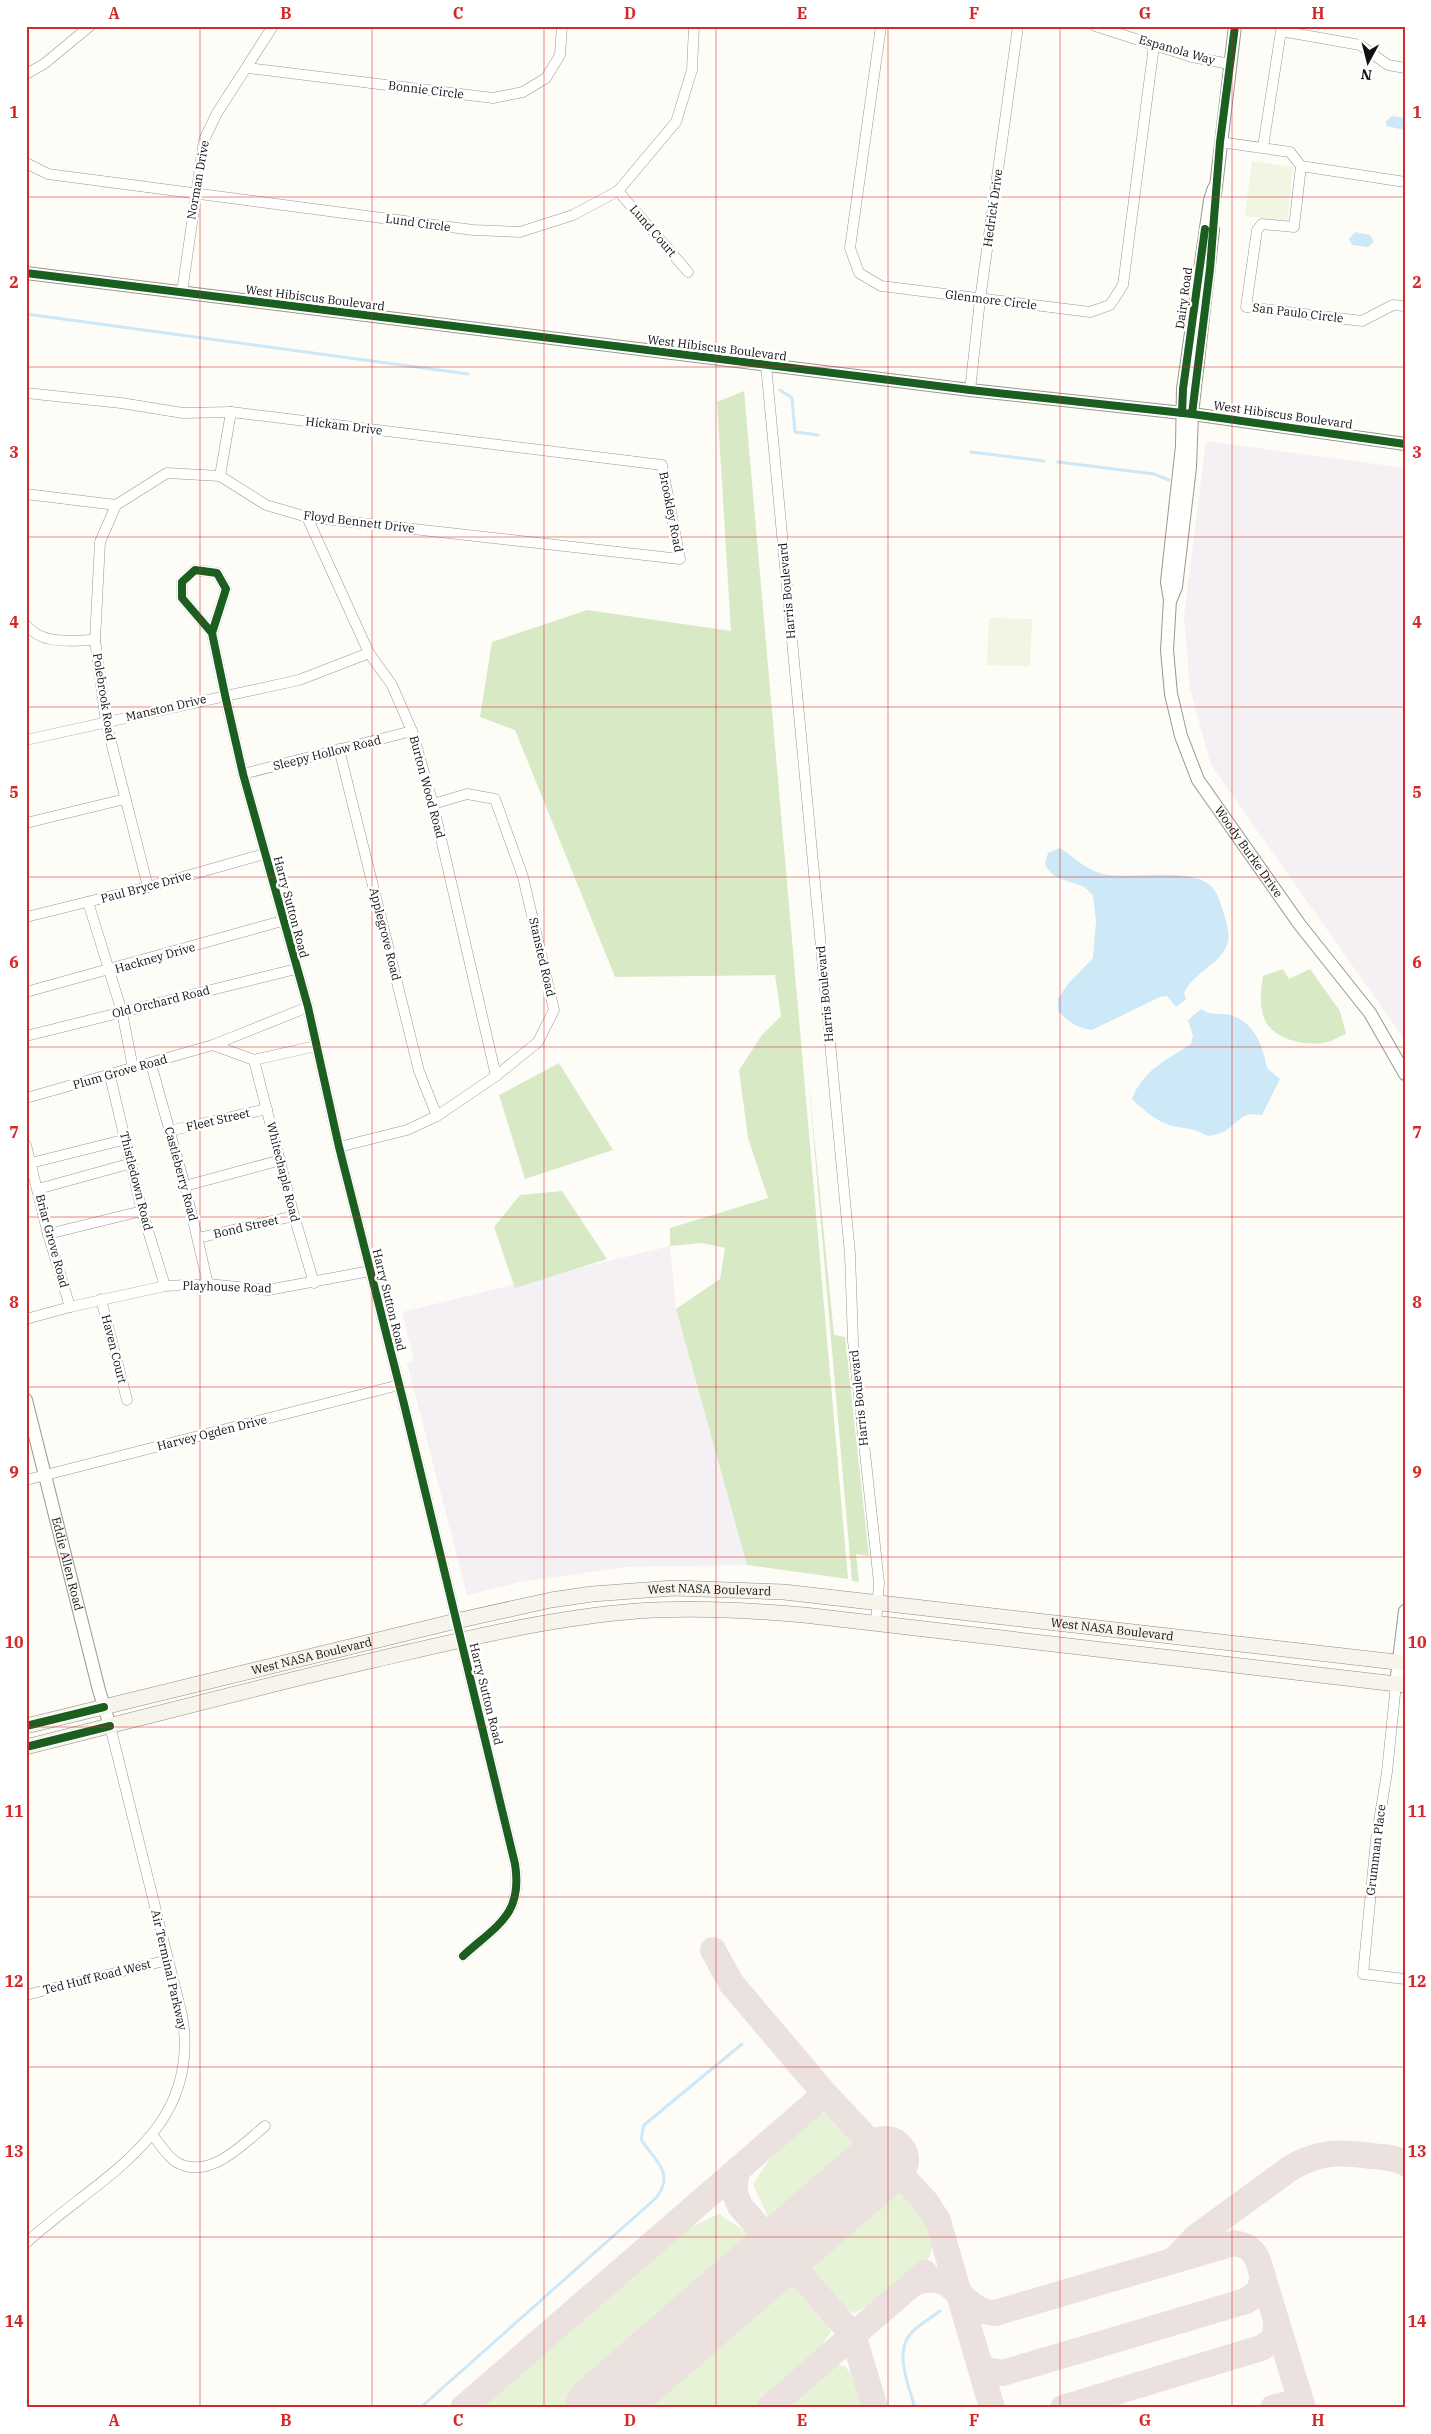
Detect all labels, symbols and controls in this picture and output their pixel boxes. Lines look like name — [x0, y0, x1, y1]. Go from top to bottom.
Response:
text: A — [108, 3, 120, 23]
text: B — [280, 3, 292, 23]
text: C — [453, 3, 463, 23]
text: D — [624, 3, 636, 23]
text: E — [797, 3, 807, 23]
text: F — [969, 3, 979, 23]
text: G — [1139, 3, 1151, 23]
text: H — [1312, 3, 1325, 23]
street label: Espanola Way — [1137, 31, 1218, 68]
north arrow — [1344, 38, 1394, 88]
text: N — [1360, 65, 1373, 85]
street label: Bonnie Circle — [387, 77, 465, 102]
text: 1 — [9, 102, 19, 122]
text: 1 — [1412, 102, 1422, 122]
street label: Norman Drive — [183, 139, 212, 221]
street label: Hedrick Drive — [980, 168, 1005, 248]
street label: Lund Court — [627, 202, 680, 260]
street label: Lund Circle — [385, 211, 451, 234]
street label: Dairy Road — [1172, 266, 1195, 330]
text: 2 — [9, 272, 19, 292]
text: 2 — [1412, 272, 1422, 292]
street label: West Hibiscus Boulevard — [245, 282, 386, 313]
street label: Glenmore Circle — [944, 286, 1038, 313]
street label: San Paulo Circle — [1252, 299, 1344, 326]
street label: West Hibiscus Boulevard — [647, 332, 788, 363]
street label: West Hibiscus Boulevard — [1213, 397, 1354, 432]
street label: Hickam Drive — [305, 413, 383, 438]
text: 3 — [9, 442, 19, 462]
text: 3 — [1412, 442, 1422, 462]
street label: Brookley Road — [656, 470, 687, 553]
street label: Floyd Bennett Drive — [303, 507, 416, 536]
street label: Harris Boulevard — [775, 542, 798, 640]
text: 4 — [9, 612, 19, 632]
text: 4 — [1412, 612, 1422, 632]
street label: Polebrook Road — [90, 652, 119, 742]
street label: Manston Drive — [124, 691, 208, 724]
street label: Sleepy Hollow Road — [271, 732, 382, 773]
street label: Burton Wood Road — [407, 734, 448, 840]
text: 5 — [9, 782, 19, 802]
text: 5 — [1412, 782, 1422, 802]
street label: Woody Burke Drive — [1212, 803, 1286, 900]
street label: Harry Sutton Road — [271, 854, 312, 959]
street label: Paul Bryce Drive — [99, 867, 193, 906]
street label: Applegrove Road — [367, 886, 404, 982]
street label: Stansted Road — [526, 916, 559, 998]
street label: Hackney Drive — [113, 939, 197, 976]
street label: Harris Boulevard — [813, 945, 836, 1043]
text: 6 — [9, 952, 19, 972]
text: 6 — [1412, 952, 1422, 972]
street label: Old Orchard Road — [110, 982, 211, 1021]
street label: Plum Grove Road — [71, 1051, 169, 1092]
street label: Fleet Street — [185, 1105, 251, 1134]
street label: Whitechaple Road — [264, 1120, 303, 1223]
text: 7 — [9, 1122, 19, 1142]
text: 7 — [1412, 1122, 1422, 1142]
street label: Castleberry Road — [162, 1125, 201, 1223]
street label: Thistledown Road — [117, 1130, 156, 1232]
street label: Briar Grove Road — [33, 1192, 72, 1289]
street label: Bond Street — [212, 1212, 280, 1241]
street label: Harry Sutton Road — [370, 1247, 409, 1353]
street label: Playhouse Road — [182, 1277, 272, 1296]
text: 8 — [9, 1292, 19, 1312]
text: 8 — [1412, 1292, 1422, 1312]
street label: Haven Court — [99, 1313, 130, 1385]
street label: Harris Boulevard — [846, 1349, 871, 1447]
street label: Harvey Ogden Drive — [155, 1412, 269, 1453]
text: 9 — [9, 1462, 19, 1482]
text: 9 — [1412, 1462, 1422, 1482]
street label: Eddie Allen Road — [49, 1515, 87, 1612]
street label: West NASA Boulevard — [647, 1580, 771, 1599]
street label: West NASA Boulevard — [1050, 1615, 1174, 1643]
text: 10 — [4, 1632, 24, 1652]
text: 10 — [1407, 1632, 1427, 1652]
street label: West NASA Boulevard — [250, 1634, 373, 1678]
street label: Harry Sutton Road — [467, 1641, 506, 1747]
text: 11 — [4, 1801, 24, 1821]
text: 11 — [1407, 1801, 1427, 1821]
street label: Grumman Place — [1362, 1804, 1389, 1896]
street label: Air Terminal Parkway — [148, 1908, 191, 2032]
street label: Ted Huff Road West — [41, 1956, 152, 1997]
text: 12 — [4, 1971, 24, 1991]
text: 12 — [1407, 1971, 1427, 1991]
text: 13 — [4, 2141, 24, 2161]
text: 13 — [1407, 2141, 1427, 2161]
text: 14 — [4, 2311, 24, 2331]
text: 14 — [1407, 2311, 1427, 2331]
text: A — [108, 2410, 120, 2430]
text: B — [280, 2410, 292, 2430]
text: C — [453, 2410, 463, 2430]
text: D — [624, 2410, 636, 2430]
text: E — [797, 2410, 807, 2430]
text: F — [969, 2410, 979, 2430]
text: G — [1139, 2410, 1151, 2430]
text: H — [1312, 2410, 1325, 2430]

